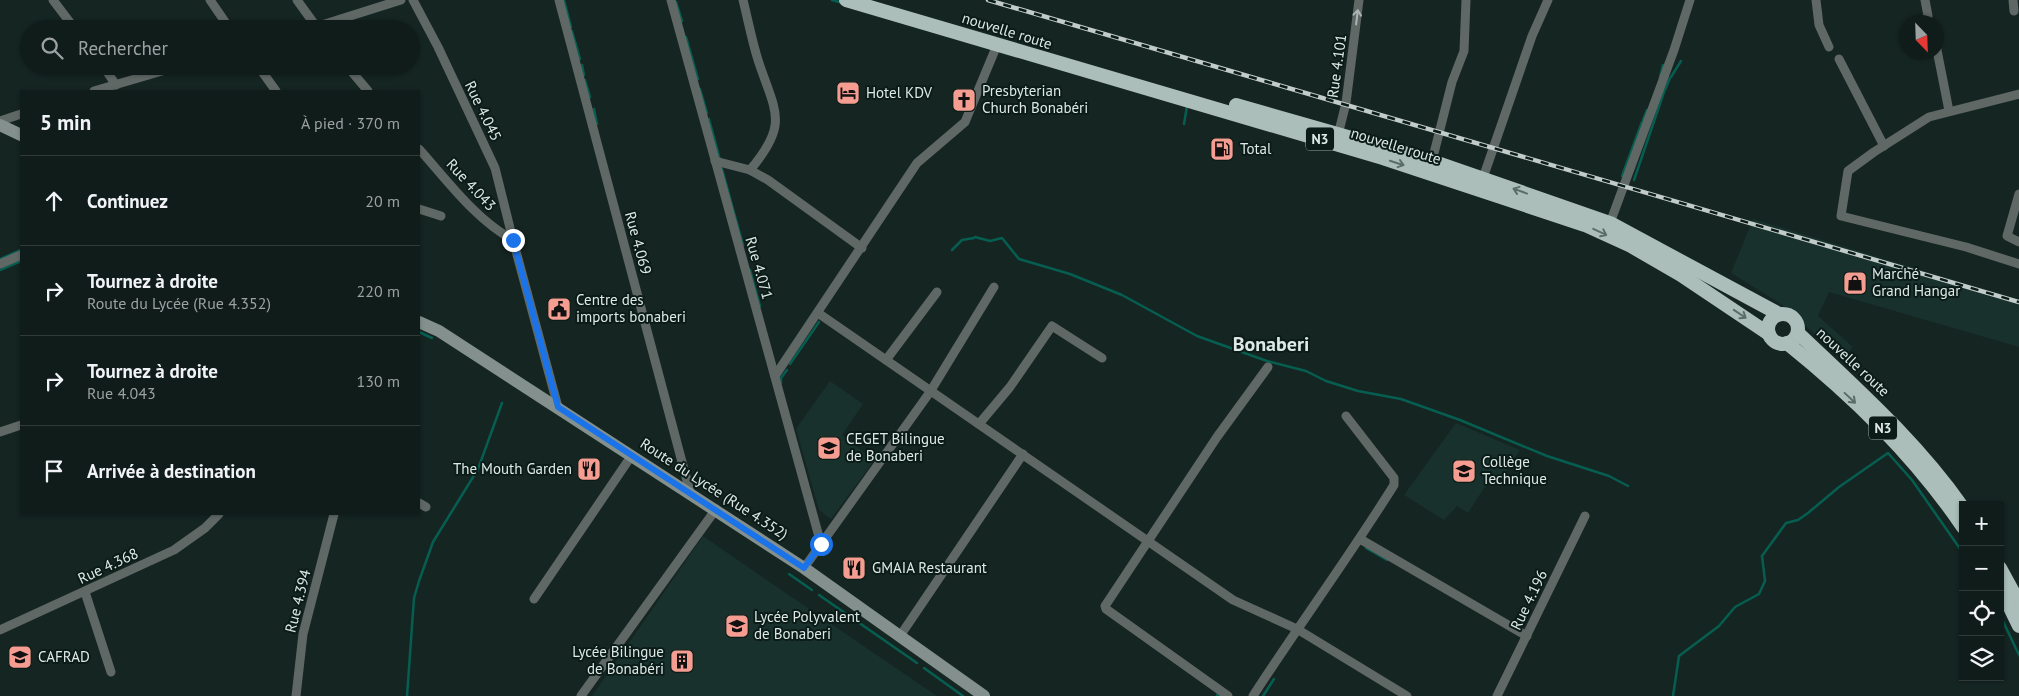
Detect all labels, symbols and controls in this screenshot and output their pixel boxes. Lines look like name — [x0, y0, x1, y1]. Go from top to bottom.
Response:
street label: nouvelle route — [960, 8, 1054, 53]
one-way arrow — [1352, 10, 1362, 26]
north arrow — [1899, 15, 1944, 60]
search box — [20, 20, 420, 75]
street label: Rue 4.101 — [1323, 33, 1350, 99]
icon: search — [38, 34, 66, 62]
text: Rechercher — [78, 36, 168, 60]
street label: Rue 4.045 — [461, 78, 506, 144]
hotel icon: Hotel KDV — [835, 80, 861, 106]
place label: Presbyterian Church Bonabéri — [982, 81, 1088, 117]
place label: Hotel KDV — [866, 83, 933, 102]
church icon: Presbyterian Church Bonabéri — [951, 87, 977, 113]
text: 5 min — [40, 109, 91, 136]
text: À pied · 370 m — [301, 113, 400, 133]
street label: nouvelle route — [1349, 123, 1443, 168]
road number: N3 — [1306, 128, 1334, 150]
fuel station icon: Total — [1209, 136, 1235, 162]
place label: Total — [1240, 139, 1272, 158]
street label: Rue 4.043 — [442, 155, 500, 215]
one-way arrow — [1388, 158, 1404, 168]
one-way arrow — [1513, 186, 1528, 195]
icon: ahead — [40, 187, 68, 215]
text: Continuez — [87, 189, 168, 213]
text: 20 m — [365, 191, 400, 211]
street label: Rue 4.069 — [621, 209, 656, 276]
one-way arrow — [1592, 228, 1607, 237]
route end — [502, 229, 525, 252]
street label: Rue 4.071 — [741, 234, 777, 301]
place label: Marché Grand Hangar — [1872, 264, 1960, 300]
text: Tournez à droite — [87, 269, 218, 293]
shop icon: Marché Grand Hangar — [1842, 270, 1868, 296]
icon: right — [40, 277, 68, 305]
text: 220 m — [357, 281, 400, 301]
place label: Centre des imports bonaberi — [576, 290, 686, 326]
text: Route du Lycée (Rue 4.352) — [87, 293, 271, 313]
public building icon: Centre des imports bonaberi — [546, 296, 572, 322]
one-way arrow — [1733, 309, 1747, 319]
street label: nouvelle route — [1813, 323, 1894, 400]
district label: Bonaberi — [1233, 331, 1309, 357]
text: Tournez à droite — [87, 359, 218, 383]
icon: right — [40, 367, 68, 395]
text: 130 m — [357, 371, 400, 391]
text: Rue 4.043 — [87, 383, 156, 403]
one-way arrow — [1844, 392, 1857, 404]
road number: N3 — [1869, 416, 1897, 439]
place label: CEGET Bilingue de Bonaberi — [846, 429, 945, 465]
street label: Route du Lycée (Rue 4.352) — [637, 434, 792, 544]
school or university icon: CEGET Bilingue de Bonaberi — [816, 435, 842, 461]
place label: Collège Technique — [1482, 452, 1547, 488]
restaurant icon: The Mouth Garden — [576, 456, 602, 482]
icon: arrive — [40, 457, 68, 485]
school or university icon: Collège Technique — [1451, 458, 1477, 484]
text: Arrivée à destination — [87, 459, 256, 483]
place label: The Mouth Garden — [453, 459, 572, 478]
map controls — [1959, 501, 2004, 681]
button: + — [1959, 501, 2004, 546]
route start — [810, 533, 833, 556]
street label: Rue 4.368 — [75, 543, 141, 588]
button: − — [1959, 546, 2004, 591]
restaurant icon: GMAIA Restaurant — [841, 555, 867, 581]
place label: GMAIA Restaurant — [872, 558, 987, 577]
street label: Rue 4.394 — [281, 567, 315, 634]
street label: Rue 4.196 — [1506, 567, 1551, 633]
button: locate — [1959, 591, 2004, 636]
place label: Lycée Polyvalent de Bonaberi — [754, 607, 860, 643]
school or university icon: Lycée Polyvalent de Bonaberi — [724, 613, 750, 639]
button: layers — [1959, 636, 2004, 681]
place label: Lycée Bilingue de Bonabéri — [572, 642, 664, 678]
school or university icon: CAFRAD — [7, 644, 33, 670]
place label: CAFRAD — [38, 647, 90, 666]
building icon: Lycée Bilingue de Bonabéri — [669, 648, 695, 674]

